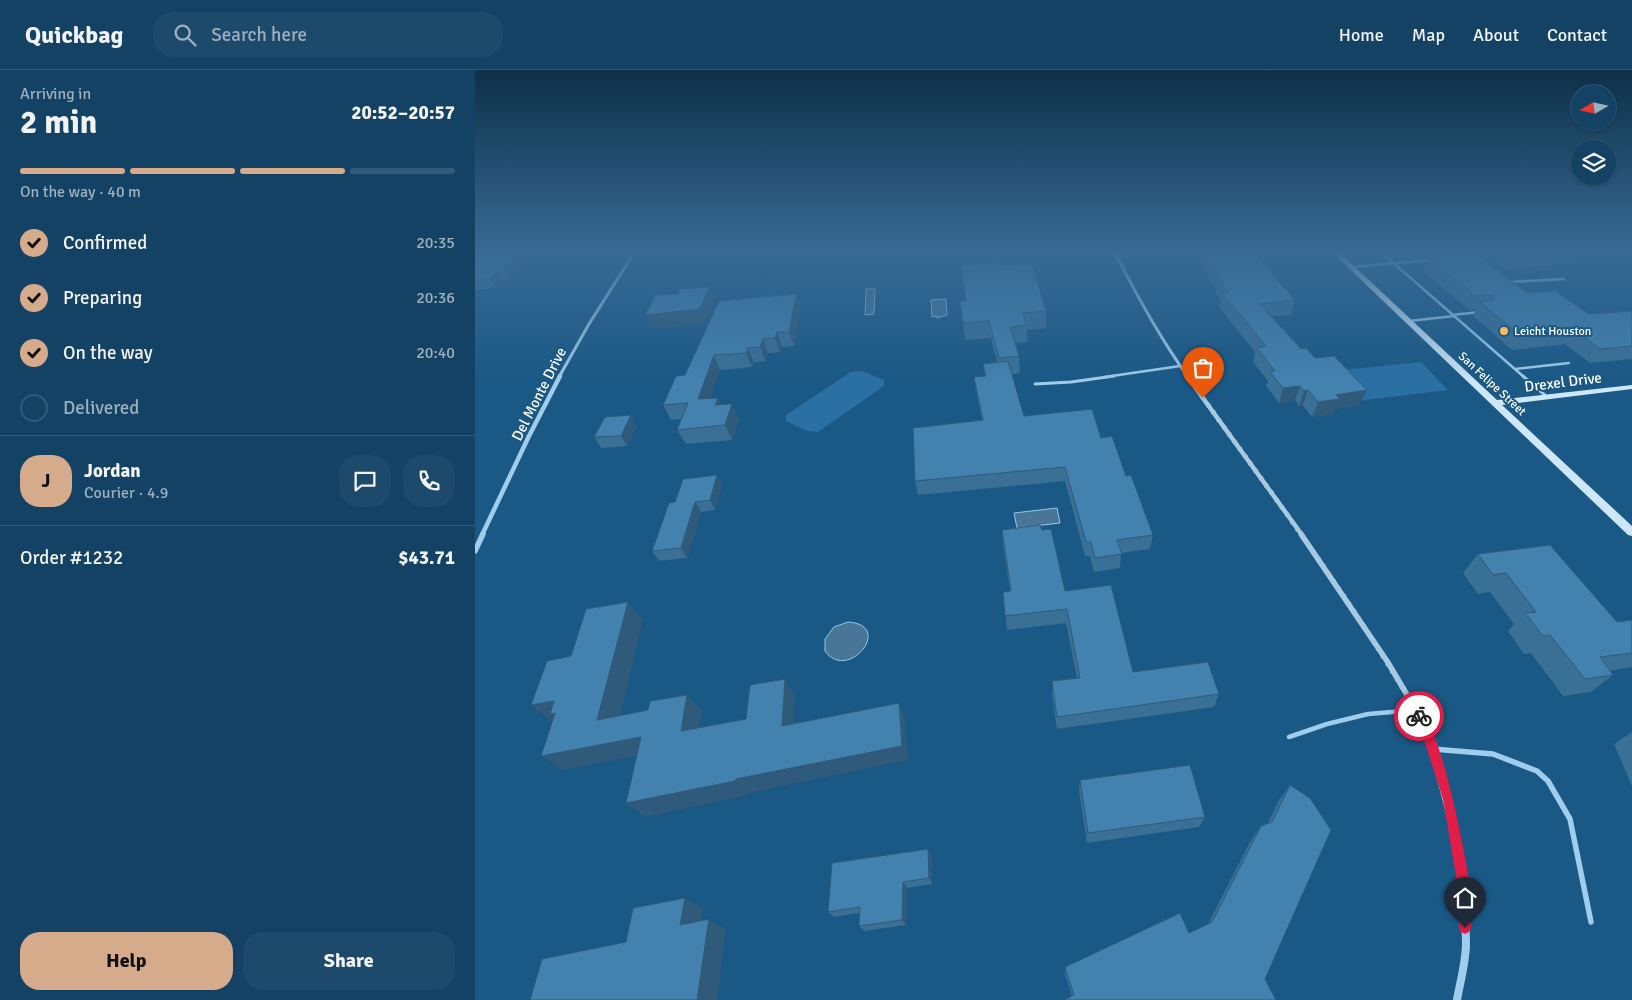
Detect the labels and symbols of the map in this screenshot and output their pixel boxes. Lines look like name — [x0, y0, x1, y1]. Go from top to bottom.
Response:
north arrow — [1571, 85, 1616, 130]
place label: Leicht Houston — [1514, 324, 1591, 339]
marker: Leicht Houston — [1498, 325, 1510, 337]
street label: Del Monte Drive — [508, 344, 570, 444]
pin — [1182, 347, 1224, 398]
street label: San Felipe Street — [1455, 349, 1529, 419]
street label: Drexel Drive — [1523, 368, 1603, 396]
courier — [1394, 691, 1444, 741]
pin — [1444, 877, 1486, 928]

